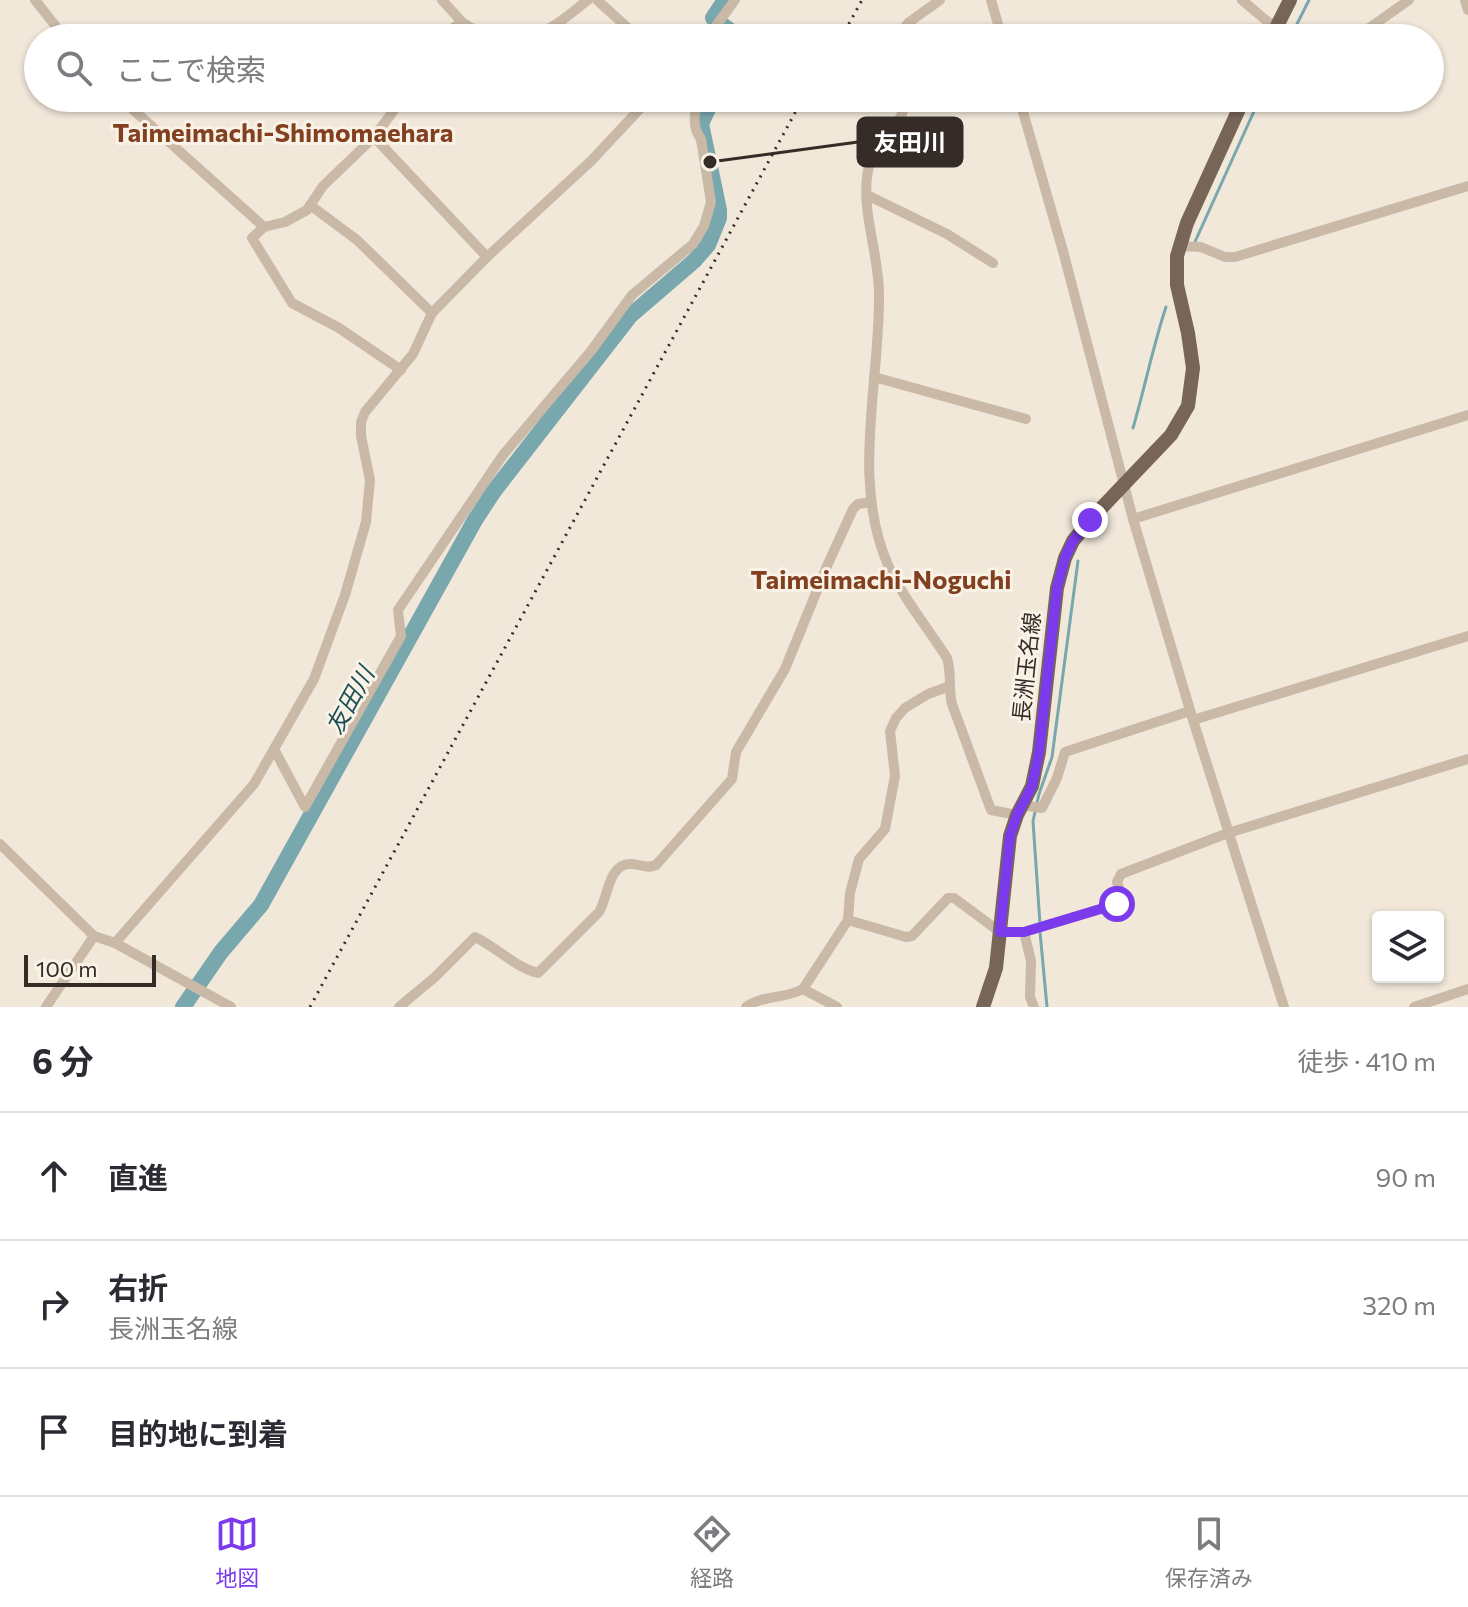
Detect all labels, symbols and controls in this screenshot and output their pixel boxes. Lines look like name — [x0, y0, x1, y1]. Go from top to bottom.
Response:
search box — [24, 24, 1444, 112]
icon: search — [52, 46, 96, 90]
text: ここで検索 — [116, 50, 266, 87]
district label: Taimeimachi-Shimomaehara — [113, 116, 454, 147]
callout: 友田川 — [858, 118, 962, 166]
text: 友田川 — [874, 127, 946, 156]
route end — [1072, 502, 1108, 538]
district label: Taimeimachi-Noguchi — [751, 563, 1011, 594]
street label: 長洲玉名線 — [1007, 611, 1045, 723]
water label: 友田川 — [319, 659, 381, 739]
route start — [1099, 886, 1135, 922]
map controls — [1372, 911, 1444, 983]
button: layers — [1372, 911, 1444, 983]
scale bar — [24, 951, 156, 987]
text: 100 m — [36, 955, 98, 982]
text: 6 分 — [32, 1039, 93, 1081]
text: 徒歩 · 410 m — [1297, 1045, 1436, 1076]
icon: ahead — [32, 1154, 76, 1198]
text: 直進 — [108, 1158, 168, 1195]
text: 90 m — [1376, 1161, 1436, 1192]
text: 右折 — [108, 1268, 168, 1305]
icon: right — [32, 1282, 76, 1326]
text: 320 m — [1362, 1289, 1436, 1320]
text: 長洲玉名線 — [108, 1312, 238, 1343]
icon: arrive — [32, 1410, 76, 1454]
text: 目的地に到着 — [108, 1414, 288, 1451]
tab: 地図 — [215, 1512, 259, 1592]
tab: 経路 — [690, 1512, 734, 1592]
tab: 保存済み — [1165, 1512, 1253, 1592]

